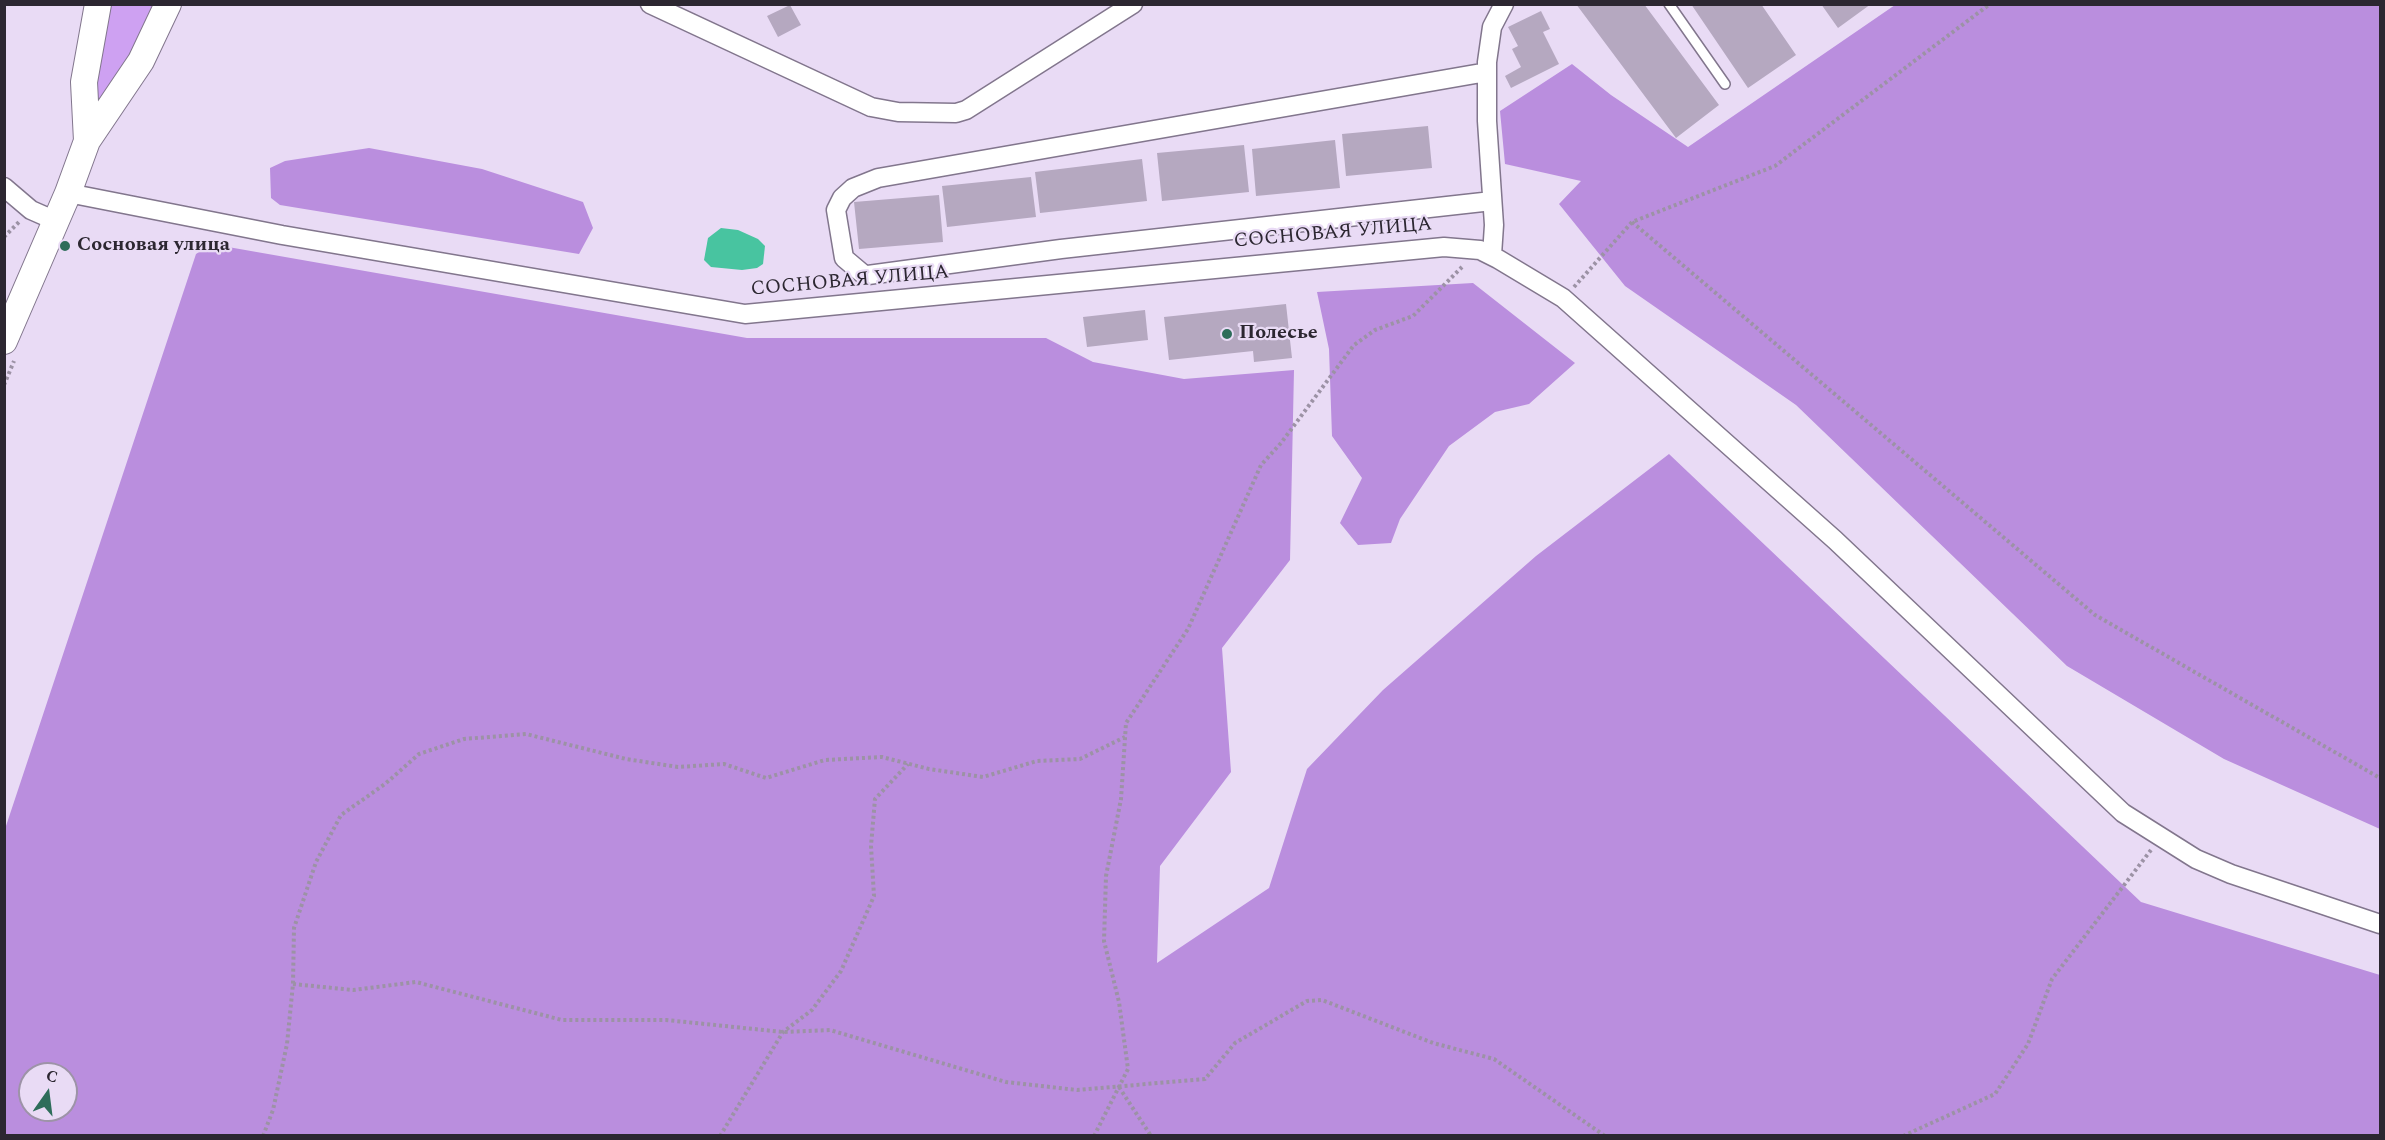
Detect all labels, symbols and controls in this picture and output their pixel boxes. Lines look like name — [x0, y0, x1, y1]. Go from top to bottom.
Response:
street label: СОСНОВАЯ УЛИЦА — [1233, 213, 1433, 255]
place label: Сосновая улица — [77, 234, 230, 258]
marker: Сосновая улица — [58, 239, 72, 253]
street label: СОСНОВАЯ УЛИЦА — [750, 261, 950, 303]
place label: Полесье — [1239, 322, 1318, 346]
marker: Полесье — [1220, 327, 1234, 341]
north arrow — [18, 1062, 78, 1122]
text: С — [43, 1063, 60, 1089]

